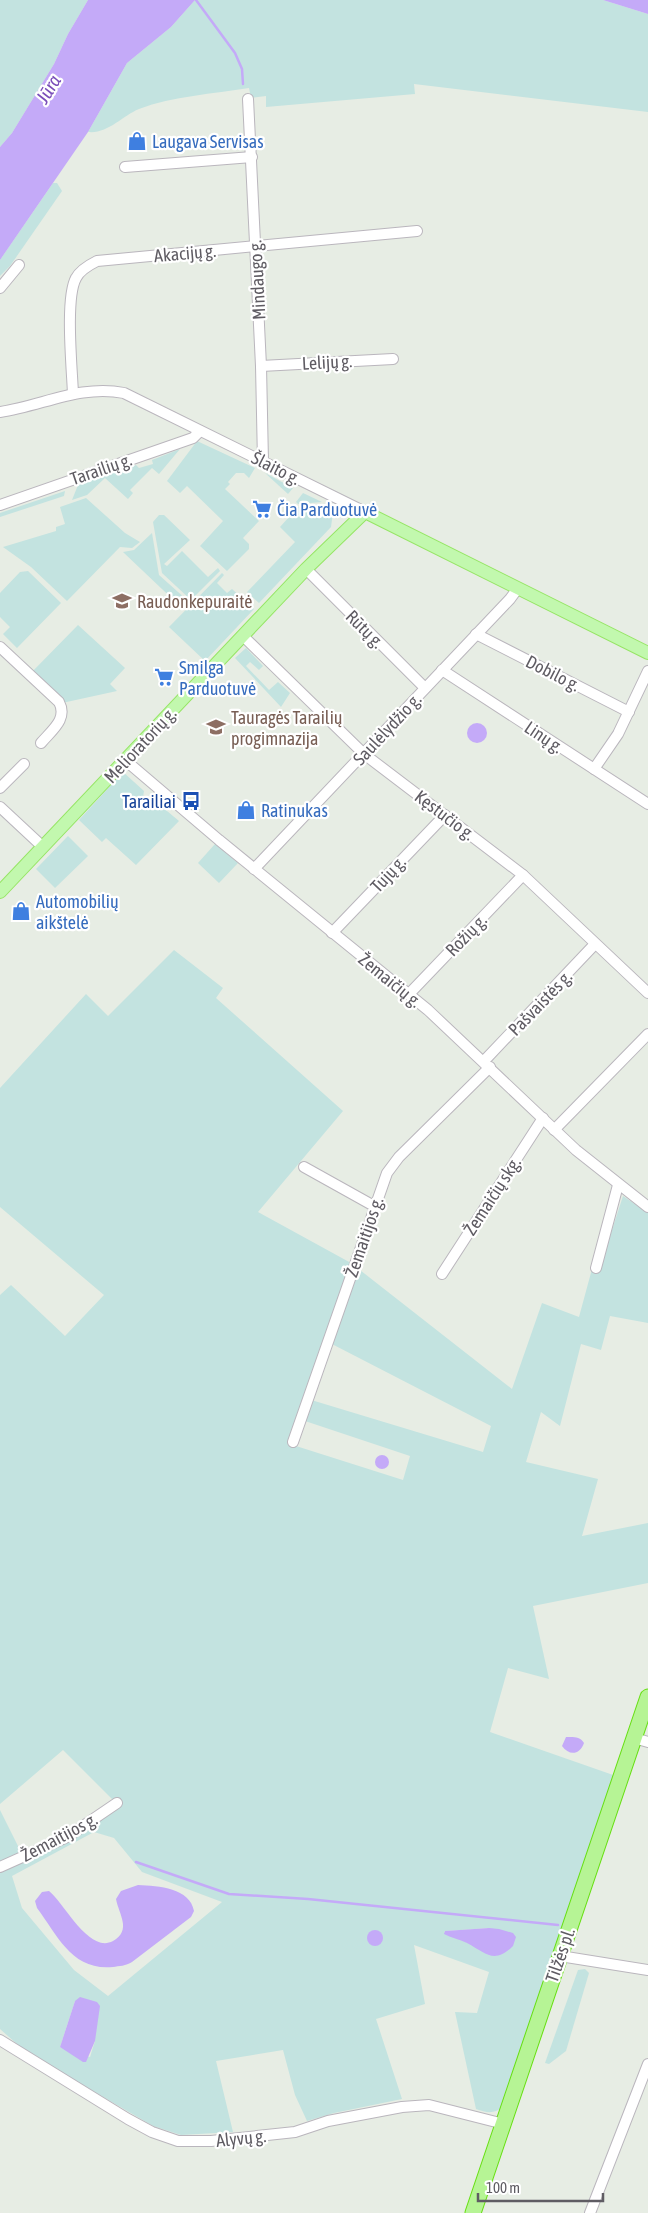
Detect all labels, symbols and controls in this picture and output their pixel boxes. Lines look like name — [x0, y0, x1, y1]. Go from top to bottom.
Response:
water label: Jūra — [30, 71, 65, 108]
shop icon: Laugava Servisas — [126, 130, 148, 152]
place label: Laugava Servisas — [152, 131, 264, 152]
street label: Akacijų g. — [153, 240, 217, 266]
street label: Mindaugo g. — [244, 240, 270, 320]
street label: Lelijų g. — [301, 350, 353, 374]
street label: Šlaito g. — [248, 447, 304, 489]
street label: Tarailių g. — [68, 449, 134, 489]
supermarket icon: Čia Parduotuvė — [251, 498, 273, 520]
place label: Čia Parduotuvė — [277, 499, 377, 520]
school or university icon: Raudonkepuraitė — [111, 590, 133, 612]
place label: Raudonkepuraitė — [137, 591, 252, 612]
street label: Rūtų g. — [342, 606, 388, 652]
street label: Dobilo g. — [523, 651, 583, 695]
place label: Smilga Parduotuvė — [179, 657, 256, 699]
supermarket icon: Smilga Parduotuvė — [153, 666, 175, 688]
street label: Saulėlydžio g. — [349, 689, 425, 769]
street label: Melioratorių g. — [100, 703, 180, 787]
place label: Tauragės Tarailių progimnazija — [231, 707, 342, 749]
school or university icon: Tauragės Tarailių progimnazija — [205, 716, 227, 738]
street label: Linų g. — [521, 717, 567, 757]
street label: Kęstučio g. — [411, 786, 479, 844]
bus stop icon: Tarailiai — [180, 790, 202, 812]
place label: Tarailiai — [122, 791, 176, 812]
shop icon: Ratinukas — [235, 799, 257, 821]
place label: Ratinukas — [261, 800, 328, 821]
street label: Tujų g. — [366, 851, 410, 897]
place label: Automobilių aikštelė — [36, 891, 119, 933]
shop icon: Automobilių aikštelė — [10, 900, 32, 922]
street label: Rožių g. — [441, 910, 491, 960]
street label: Žemaičių g. — [354, 948, 426, 1012]
street label: Pašvaistės g. — [504, 966, 576, 1040]
street label: Žemaičių skg. — [459, 1153, 525, 1239]
street label: Žemaitijos g. — [340, 1194, 388, 1280]
street label: Žemaitijos g. — [17, 1808, 101, 1866]
street label: Tilžės pl. — [541, 1925, 579, 1985]
street label: Alyvų g. — [215, 2125, 267, 2151]
scale bar — [478, 2170, 603, 2202]
text: 100 m — [486, 2179, 520, 2196]

